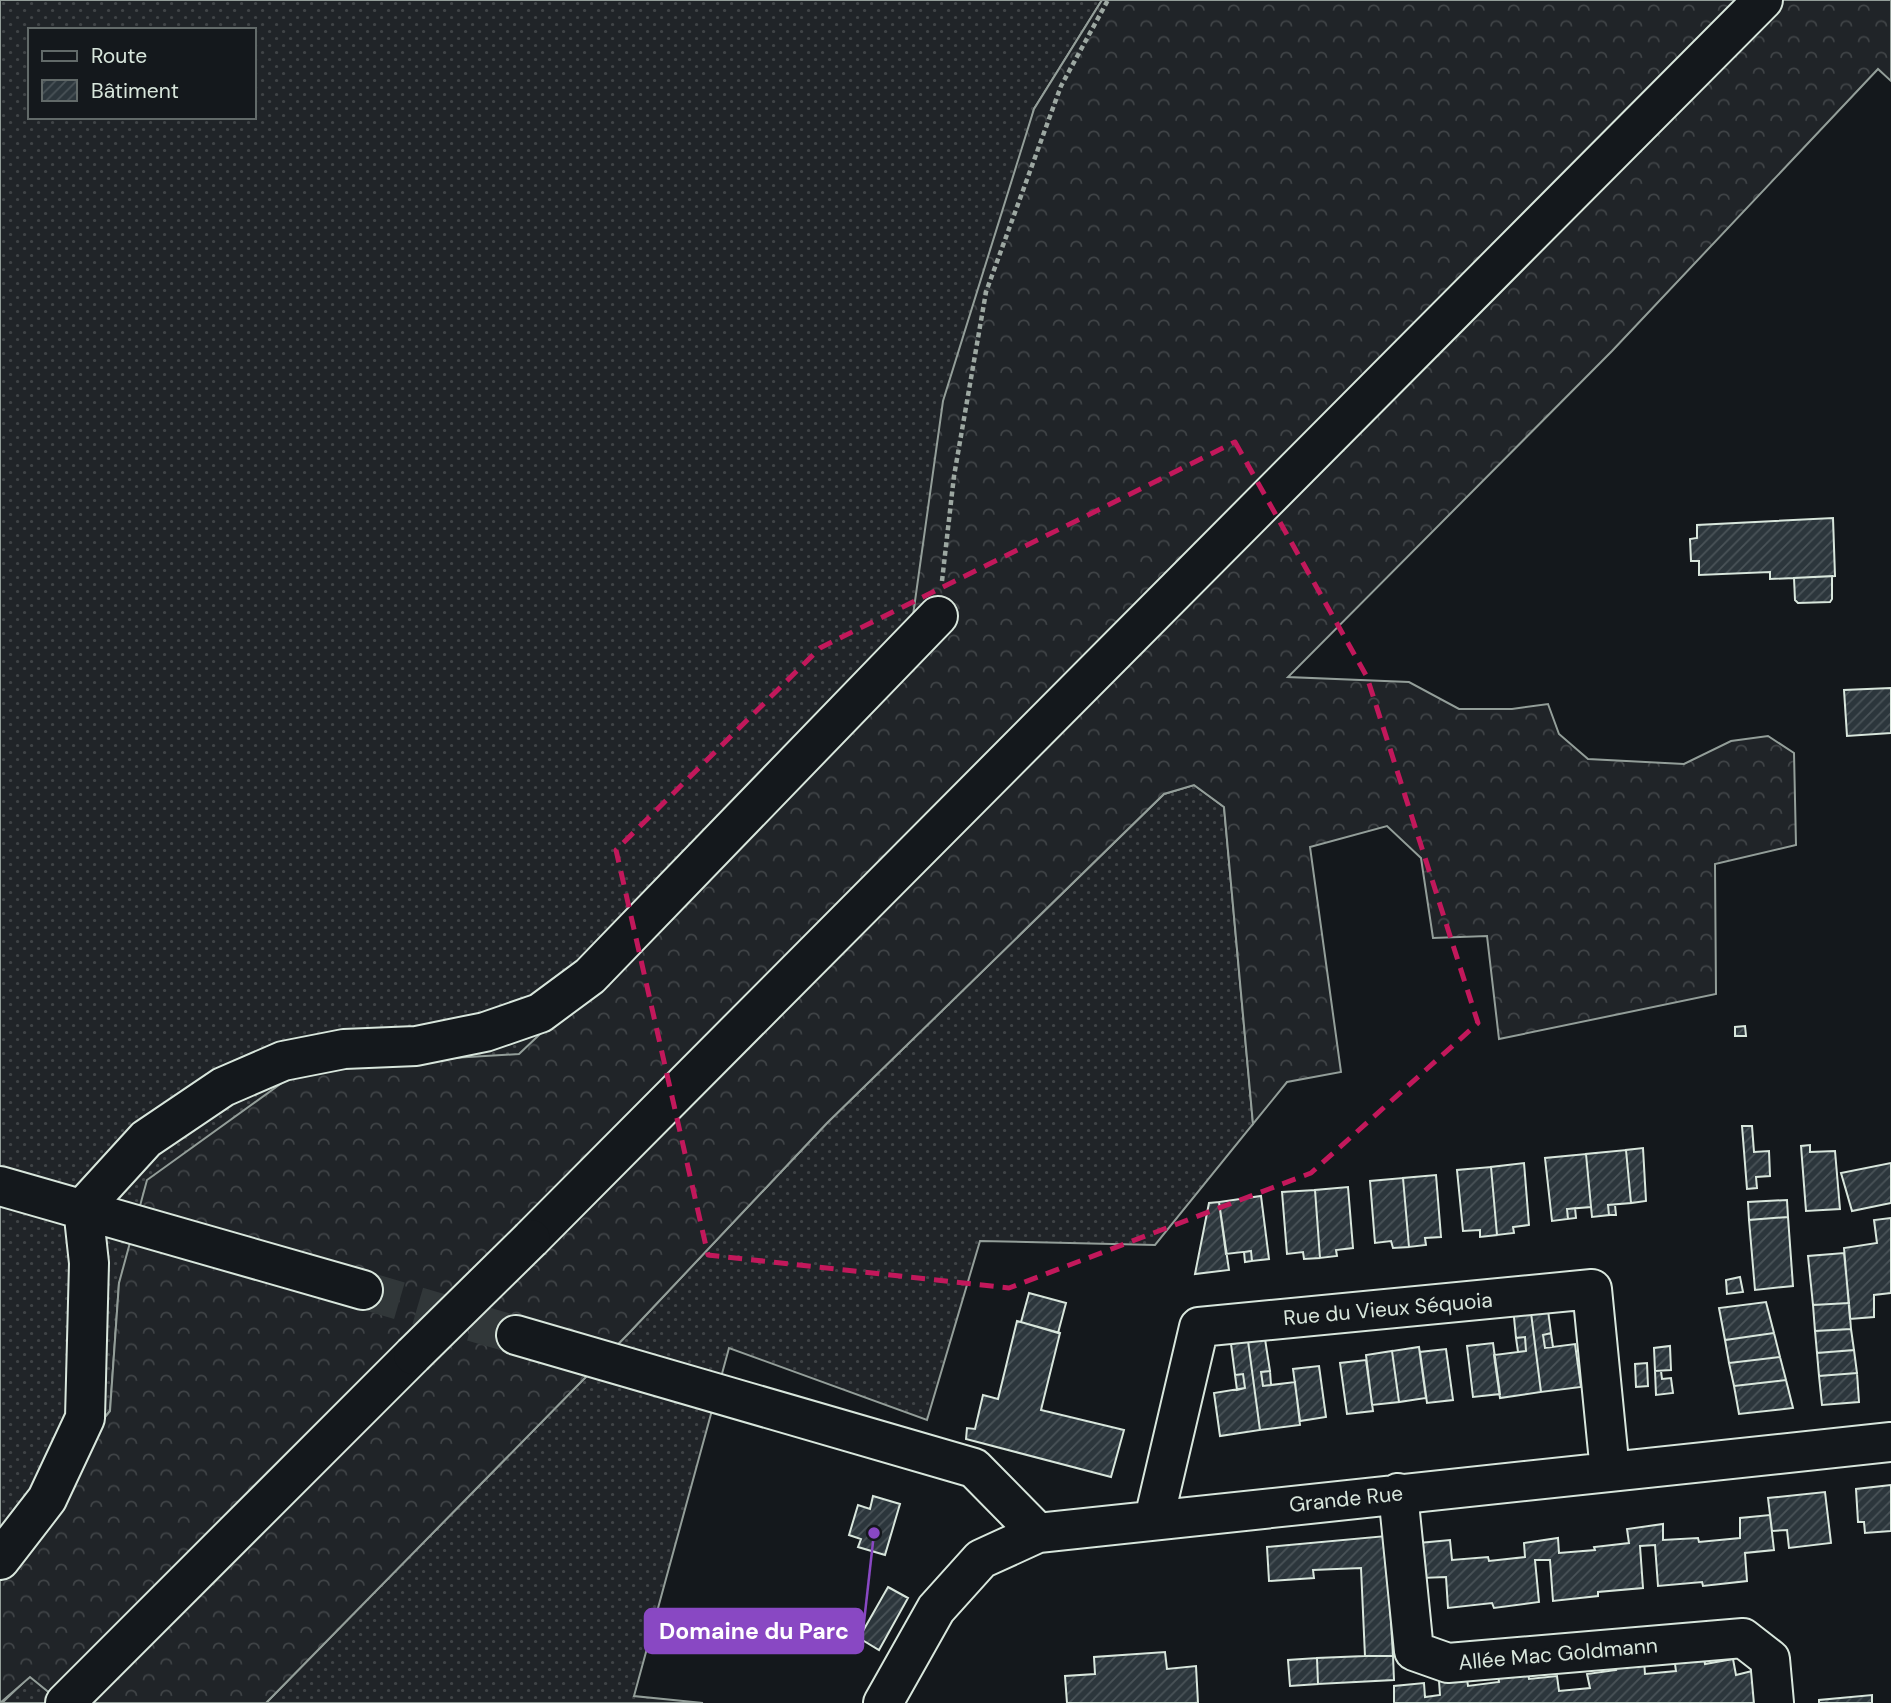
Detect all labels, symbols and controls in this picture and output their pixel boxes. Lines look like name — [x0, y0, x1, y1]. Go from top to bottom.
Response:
legend — [28, 28, 256, 119]
text: Route — [91, 42, 147, 70]
text: Bâtiment — [91, 77, 179, 105]
street label: Rue du Vieux Séquoia — [1282, 1286, 1494, 1332]
street label: Grande Rue — [1288, 1479, 1404, 1519]
callout: Domaine du Parc — [645, 1609, 863, 1653]
text: Domaine du Parc — [659, 1616, 849, 1646]
street label: Allée Mac Goldmann — [1457, 1631, 1659, 1677]

